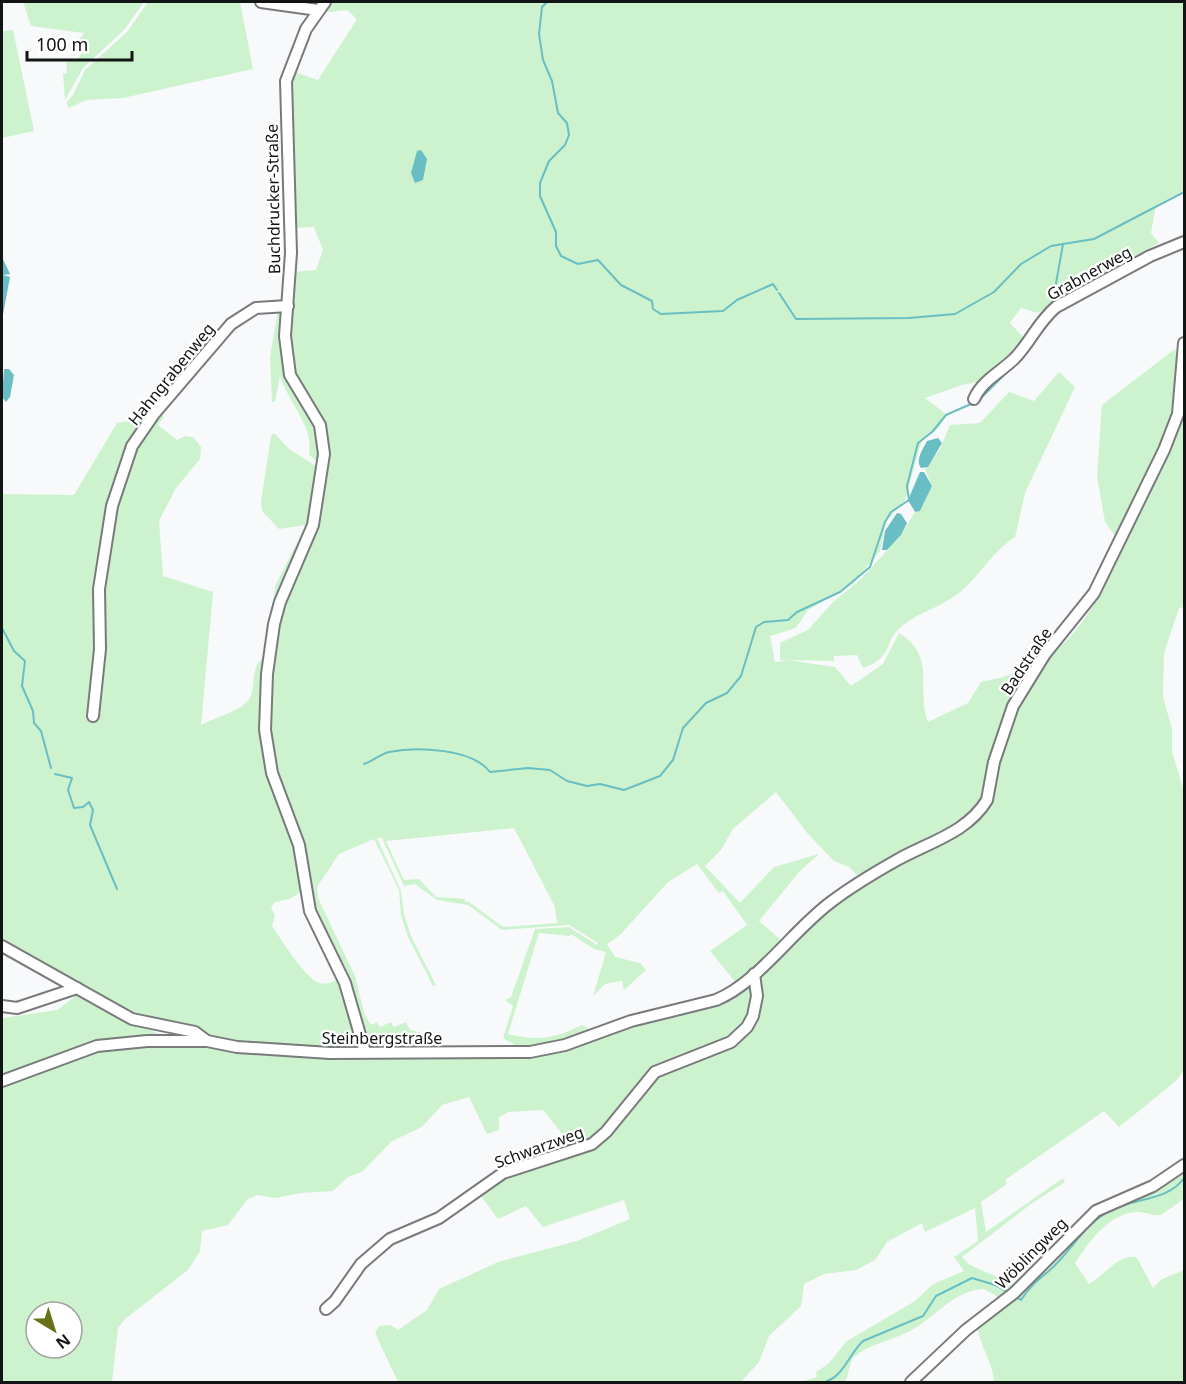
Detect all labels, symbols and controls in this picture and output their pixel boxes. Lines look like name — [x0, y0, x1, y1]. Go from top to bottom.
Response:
scale bar — [27, 24, 132, 62]
text: 100 m — [36, 32, 88, 56]
street label: Buchdrucker-Straße — [261, 124, 285, 274]
street label: Grabnerweg — [1043, 241, 1135, 305]
street label: Hahngrabenweg — [123, 318, 219, 430]
street label: Badstraße — [995, 623, 1057, 699]
street label: Steinbergstraße — [322, 1027, 442, 1049]
street label: Schwarzweg — [491, 1121, 587, 1173]
street label: Wöblingweg — [990, 1212, 1072, 1294]
north arrow — [24, 1300, 84, 1360]
text: N — [51, 1329, 75, 1354]

